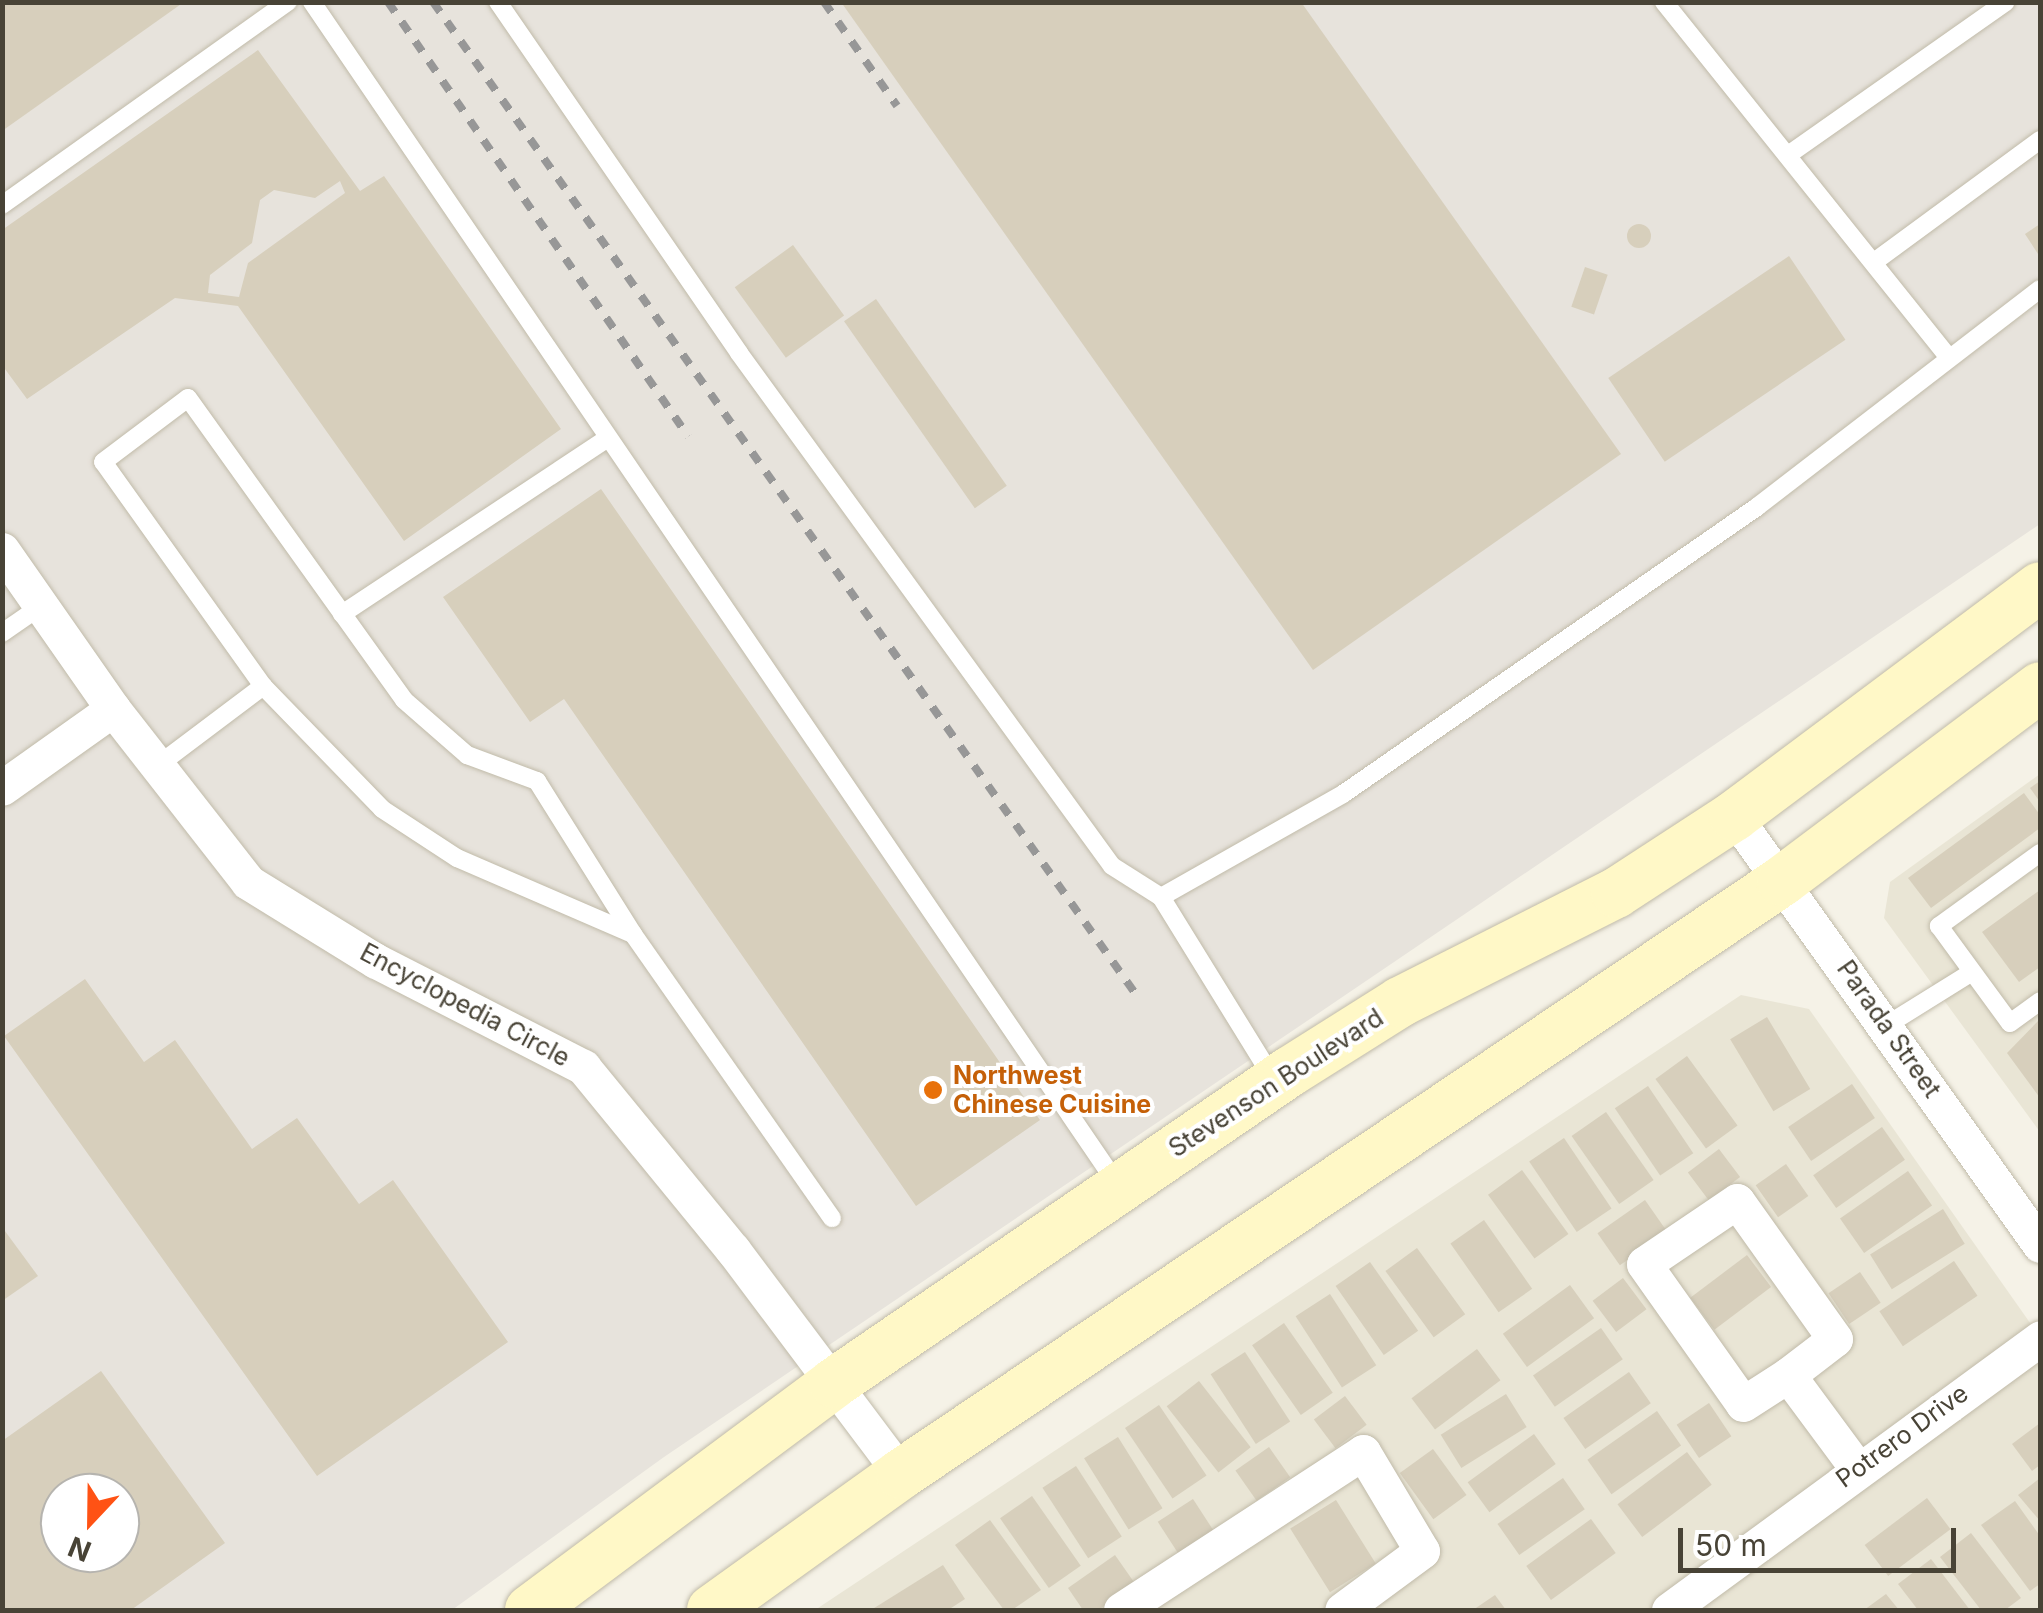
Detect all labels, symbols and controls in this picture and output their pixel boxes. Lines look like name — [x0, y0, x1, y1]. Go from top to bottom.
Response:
street label: Encyclopedia Circle — [355, 937, 575, 1073]
street label: Parada Street — [1831, 955, 1947, 1103]
street label: Stevenson Boulevard — [1163, 1002, 1389, 1164]
place label: Northwest Chinese Cuisine — [953, 1061, 1151, 1120]
marker: Northwest Chinese Cuisine — [922, 1079, 944, 1101]
street label: Potrero Drive — [1830, 1378, 1974, 1494]
north arrow — [40, 1473, 140, 1573]
scale bar — [1683, 1508, 1960, 1570]
text: 50 m — [1695, 1527, 1767, 1563]
text: N — [63, 1529, 96, 1569]

